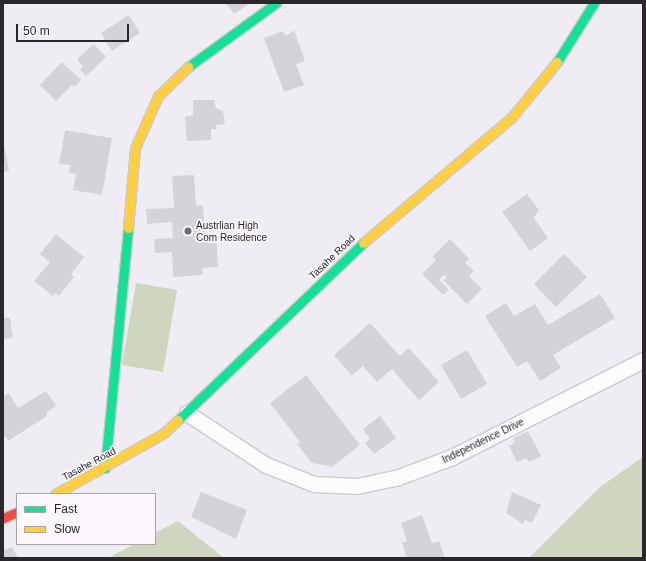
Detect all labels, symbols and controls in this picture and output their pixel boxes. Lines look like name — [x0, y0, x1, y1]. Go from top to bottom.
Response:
scale bar — [18, 16, 131, 42]
text: 50 m — [23, 24, 50, 38]
place label: Austrlian High Com Residence — [196, 219, 267, 242]
marker: Austrlian High Com Residence — [183, 226, 193, 236]
street label: Tasahe Road — [307, 232, 357, 282]
street label: Independence Drive — [440, 416, 526, 466]
street label: Tasahe Road — [60, 445, 118, 483]
legend — [16, 493, 156, 545]
text: Fast — [54, 502, 77, 516]
text: Slow — [54, 522, 80, 536]

